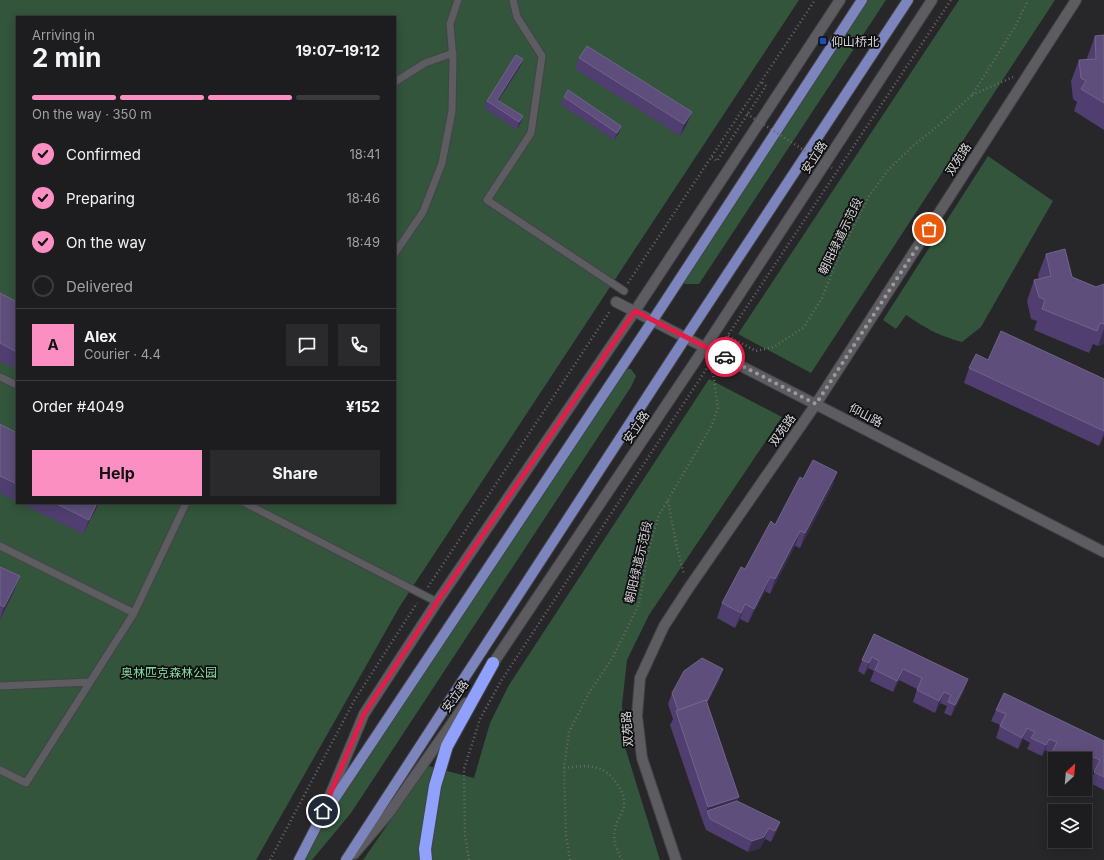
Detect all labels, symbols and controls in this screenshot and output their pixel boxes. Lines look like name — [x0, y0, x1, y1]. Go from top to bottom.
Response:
text: Arriving in — [32, 27, 95, 43]
place label: 仰山桥北 — [831, 34, 879, 49]
marker: 仰山桥北 — [818, 36, 828, 46]
text: 19:07–19:12 — [296, 41, 380, 60]
text: 2 min — [32, 42, 102, 73]
text: On the way · 350 m — [32, 106, 152, 122]
street label: 安立路 — [798, 138, 830, 176]
street label: 双苑路 — [942, 140, 974, 178]
icon: check — [32, 143, 54, 165]
text: Confirmed — [66, 145, 141, 164]
text: 18:41 — [349, 146, 380, 162]
icon: check — [32, 187, 54, 209]
text: Preparing — [66, 189, 135, 208]
text: 18:46 — [346, 190, 380, 206]
street label: 朝阳绿道示范段 — [815, 195, 865, 277]
pin — [912, 212, 946, 246]
icon: bag — [918, 218, 940, 240]
icon: check — [32, 231, 54, 253]
text: On the way — [66, 233, 146, 252]
text: 18:49 — [346, 234, 380, 250]
text: Delivered — [66, 277, 133, 296]
button: chat — [286, 324, 328, 366]
button: phone — [338, 324, 380, 366]
text: Alex — [84, 327, 117, 346]
text: A — [47, 335, 59, 354]
courier — [705, 337, 745, 377]
text: Courier · 4.4 — [84, 346, 161, 362]
icon: car — [714, 346, 736, 368]
text: Order #4049 — [32, 397, 124, 416]
text: ¥152 — [346, 397, 380, 416]
street label: 仰山路 — [847, 400, 885, 430]
street label: 安立路 — [620, 408, 652, 446]
street label: 双苑路 — [766, 411, 798, 449]
button: Help — [32, 450, 202, 496]
button: Share — [210, 450, 380, 496]
street label: 朝阳绿道示范段 — [621, 519, 655, 605]
park label: 奥林匹克森林公园 — [121, 665, 217, 680]
street label: 安立路 — [439, 677, 471, 715]
street label: 双苑路 — [618, 711, 636, 747]
north arrow — [1048, 752, 1092, 796]
map controls — [1048, 752, 1092, 848]
pin — [306, 794, 340, 828]
icon: home — [312, 800, 334, 822]
button: layers — [1048, 804, 1092, 848]

